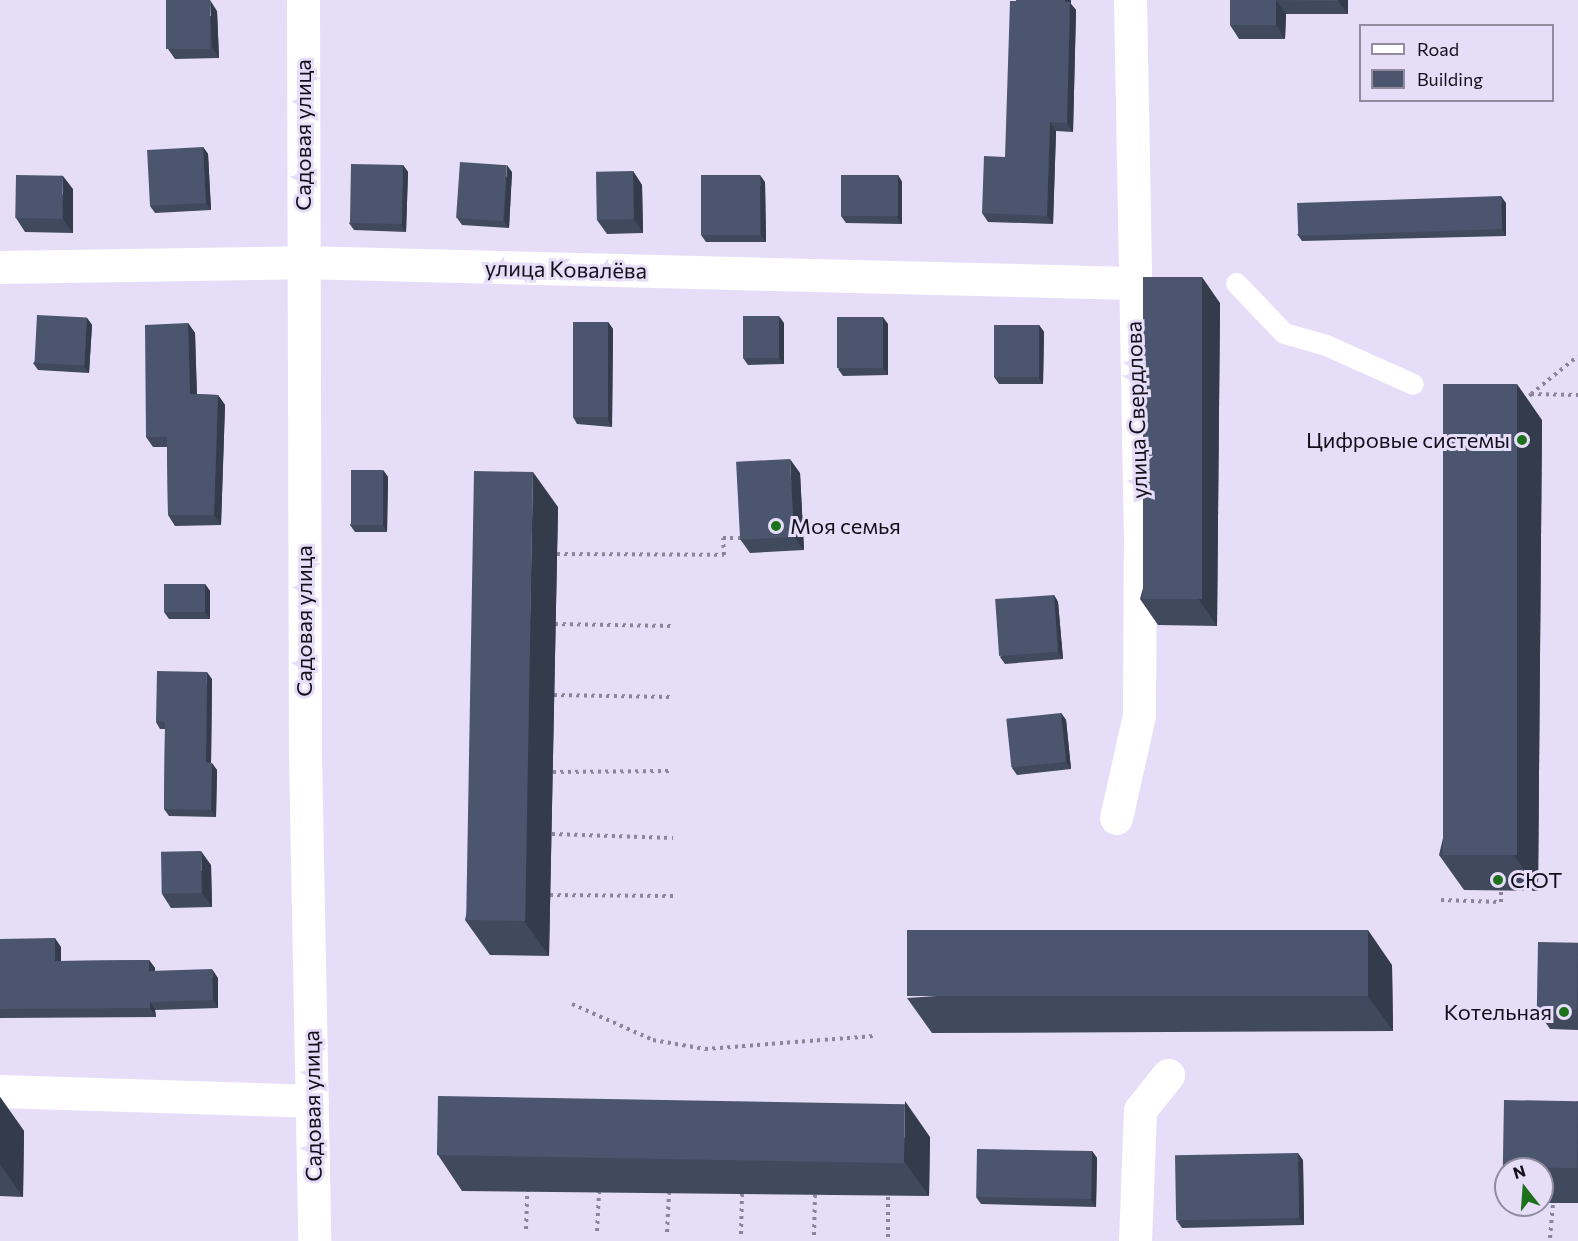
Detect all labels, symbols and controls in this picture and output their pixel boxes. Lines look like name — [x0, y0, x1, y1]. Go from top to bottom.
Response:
legend — [1359, 24, 1554, 102]
text: Road — [1417, 38, 1459, 60]
street label: Садовая улица — [290, 59, 316, 211]
text: Building — [1417, 68, 1483, 90]
street label: улица Ковалёва — [485, 254, 647, 284]
street label: улица Свердлова — [1120, 321, 1152, 499]
place label: Цифровые системы — [1306, 427, 1510, 453]
marker: Цифровые системы — [1515, 433, 1529, 447]
place label: Моя семья — [790, 513, 901, 539]
marker: Моя семья — [767, 517, 785, 535]
street label: Садовая улица — [291, 545, 317, 697]
place label: СЮТ — [1510, 867, 1562, 893]
marker: СЮТ — [1491, 873, 1505, 887]
place label: Котельная — [1444, 999, 1552, 1025]
marker: Котельная — [1557, 1005, 1571, 1019]
street label: Садовая улица — [297, 1030, 327, 1182]
north arrow — [1494, 1157, 1554, 1217]
text: N — [1511, 1160, 1528, 1182]

